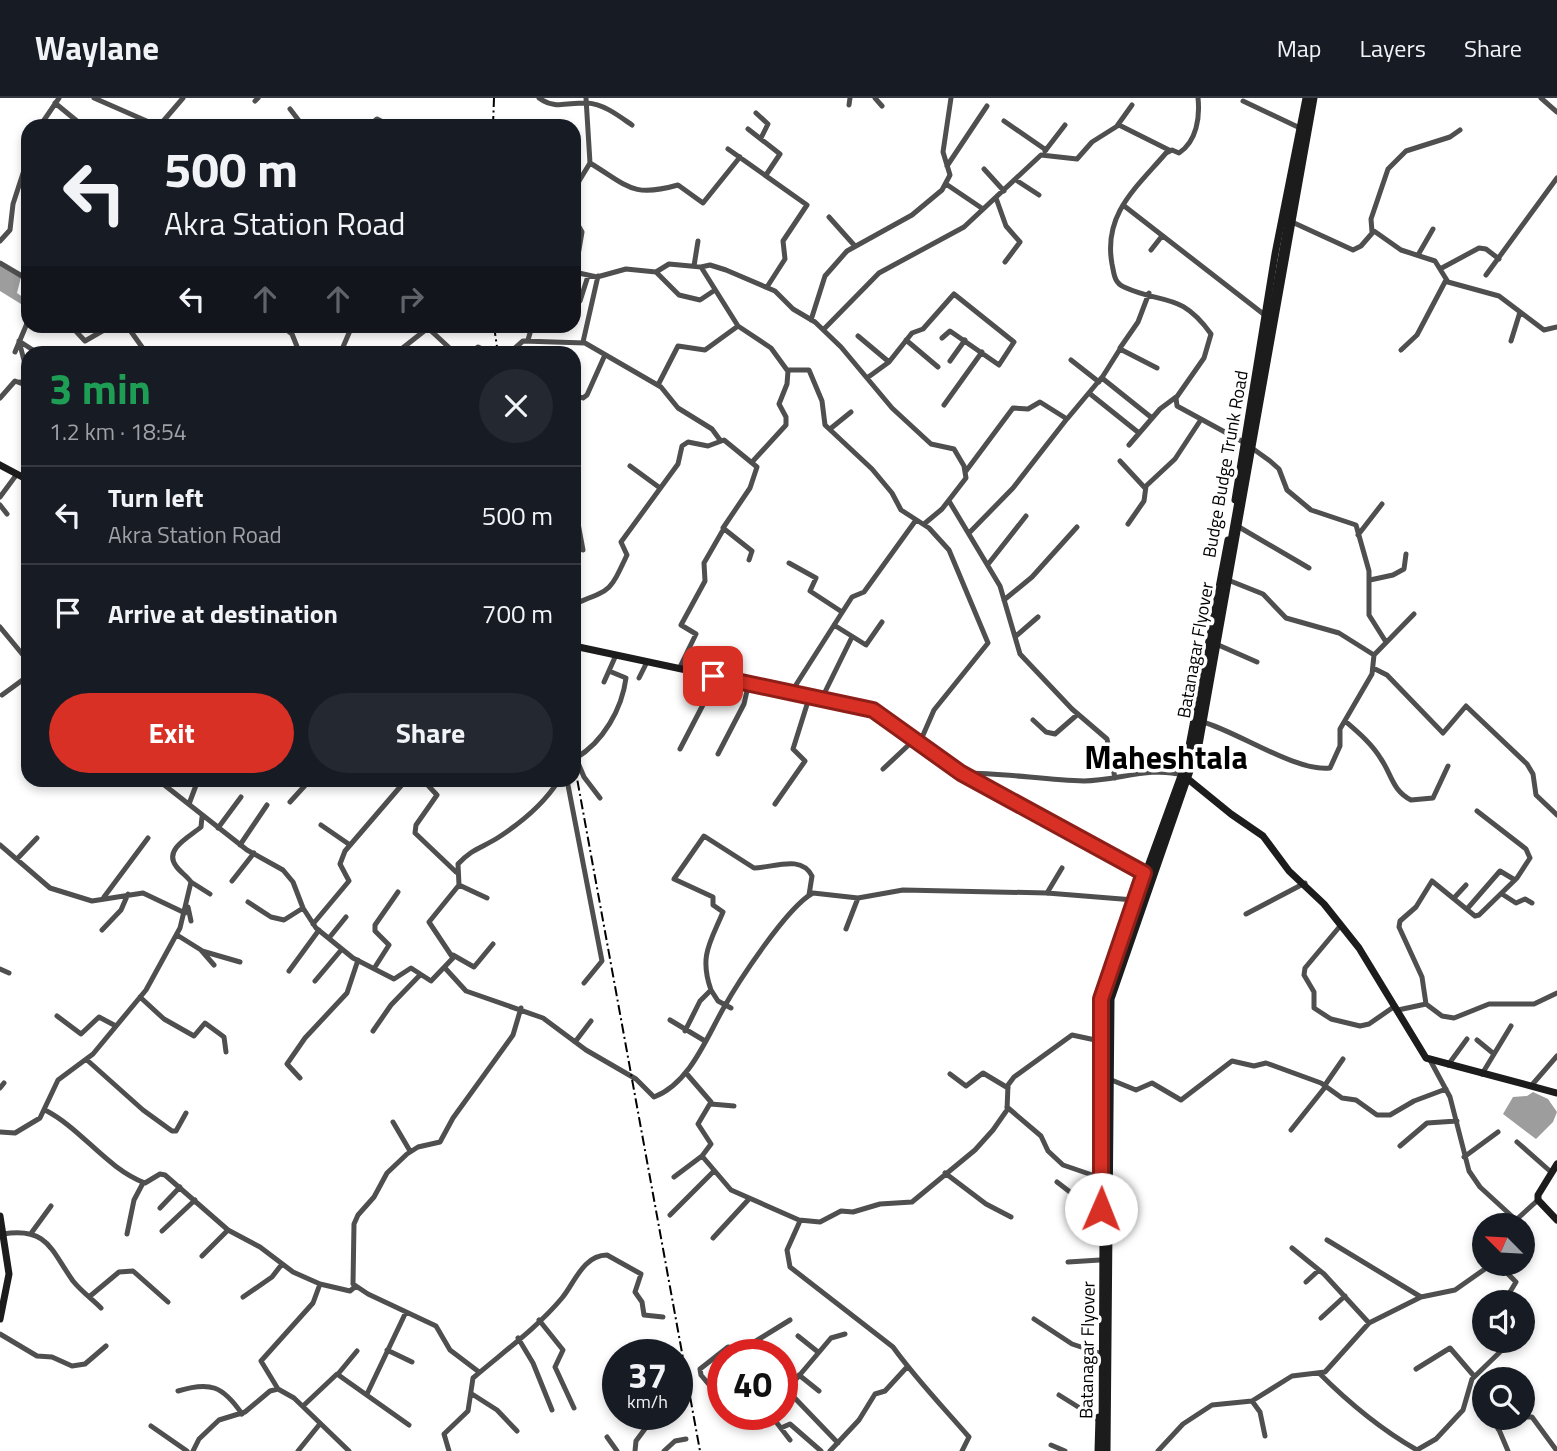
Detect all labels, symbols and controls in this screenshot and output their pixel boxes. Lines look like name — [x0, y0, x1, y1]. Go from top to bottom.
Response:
text: Waylane — [35, 23, 159, 73]
text: Map — [1277, 30, 1322, 66]
text: Layers — [1360, 30, 1426, 66]
text: Share — [1464, 30, 1522, 66]
text: 500 m — [164, 131, 298, 206]
icon: left — [49, 147, 140, 238]
text: Akra Station Road — [164, 199, 406, 247]
icon: left — [173, 280, 211, 318]
icon: ahead — [246, 280, 284, 318]
icon: ahead — [319, 280, 357, 318]
icon: right — [392, 280, 430, 318]
text: 3 min — [49, 356, 151, 420]
street label: Budge Budge Trunk Road — [1195, 368, 1255, 560]
button: close — [479, 369, 553, 443]
text: 1.2 km · 18:54 — [49, 414, 187, 449]
text: Turn left — [108, 478, 203, 517]
icon: left — [49, 496, 87, 534]
text: 500 m — [482, 496, 553, 535]
text: Akra Station Road — [108, 517, 282, 552]
street label: Batanagar Flyover — [1170, 580, 1220, 720]
icon: arrive — [49, 594, 87, 632]
text: Arrive at destination — [108, 594, 338, 633]
text: 700 m — [482, 594, 553, 633]
pin — [683, 646, 743, 706]
icon: arrive — [694, 657, 732, 695]
button: Exit — [49, 693, 294, 773]
button: Share — [308, 693, 553, 773]
district label: Maheshtala — [1084, 733, 1248, 781]
position arrow — [1064, 1172, 1138, 1246]
north arrow — [1472, 1213, 1535, 1276]
map controls — [1472, 1213, 1535, 1430]
street label: Batanagar Flyover — [1072, 1281, 1102, 1419]
button: sound — [1472, 1290, 1535, 1353]
speed limit sign: 40 — [707, 1339, 798, 1430]
text: 37 — [628, 1348, 667, 1402]
button: search — [1472, 1367, 1535, 1430]
text: km/h — [627, 1388, 668, 1415]

